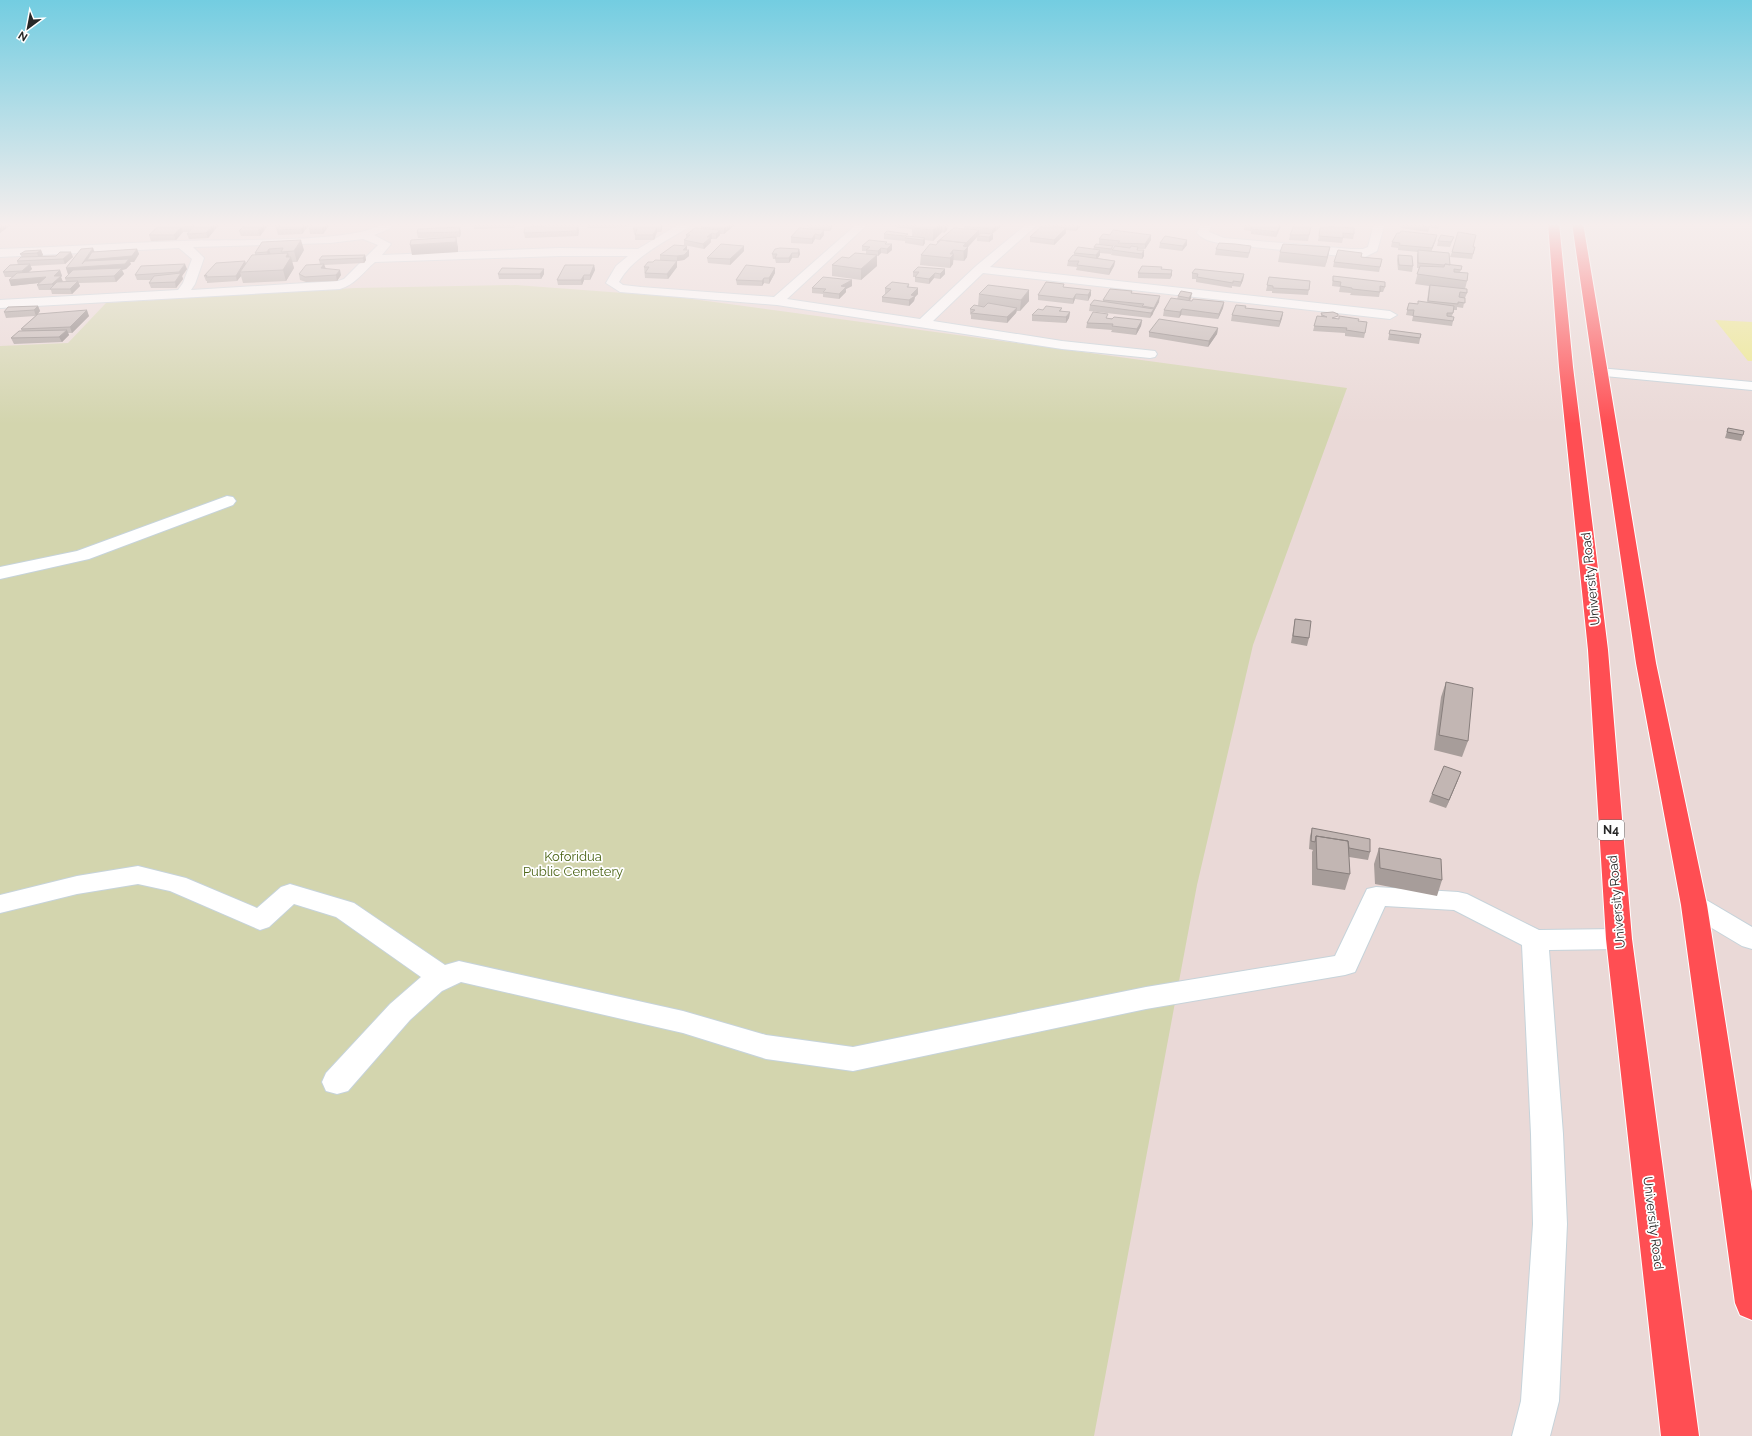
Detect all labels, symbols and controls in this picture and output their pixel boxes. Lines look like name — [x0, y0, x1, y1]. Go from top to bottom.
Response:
north arrow — [8, 8, 48, 48]
text: N — [16, 28, 30, 44]
street label: University Road — [1578, 532, 1603, 626]
road number: N4 — [1598, 820, 1624, 840]
park label: Koforidua Public Cemetery — [523, 849, 623, 879]
street label: University Road — [1605, 855, 1628, 949]
street label: University Road — [1640, 1176, 1667, 1270]

